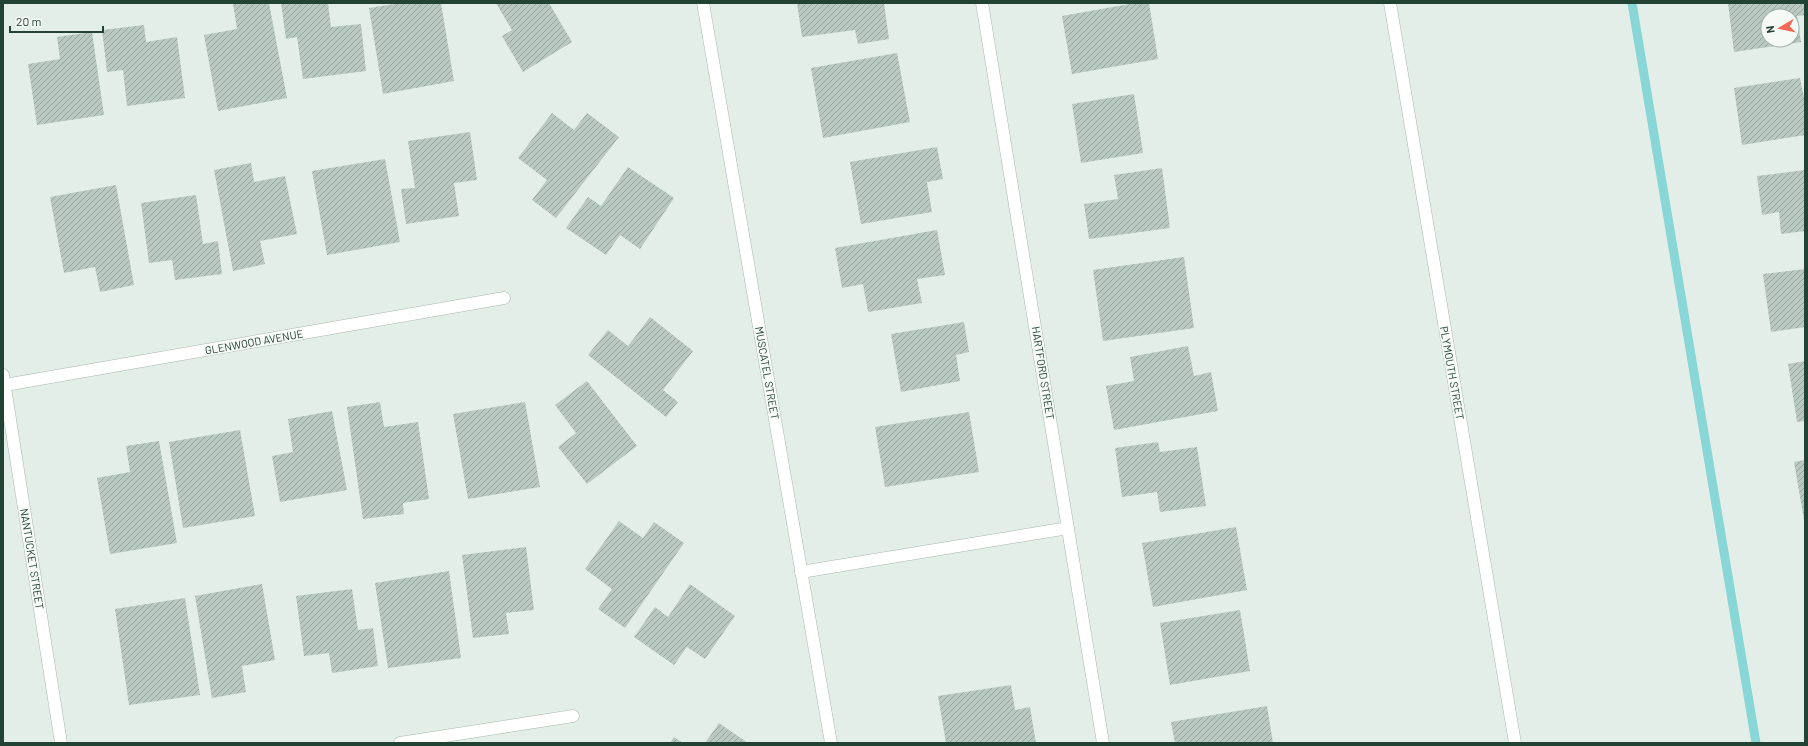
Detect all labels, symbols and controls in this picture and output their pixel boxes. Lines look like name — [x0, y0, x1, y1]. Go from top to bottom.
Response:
scale bar — [10, 8, 103, 34]
north arrow — [1760, 8, 1800, 48]
text: 20 m — [16, 14, 42, 28]
text: N — [1763, 25, 1777, 34]
street label: MUSCATEL STREET — [753, 325, 782, 420]
street label: HARTFORD STREET — [1030, 325, 1057, 421]
street label: PLYMOUTH STREET — [1438, 325, 1467, 421]
street label: GLENWOOD AVENUE — [204, 326, 304, 357]
street label: NANTUCKET STREET — [18, 508, 47, 610]

